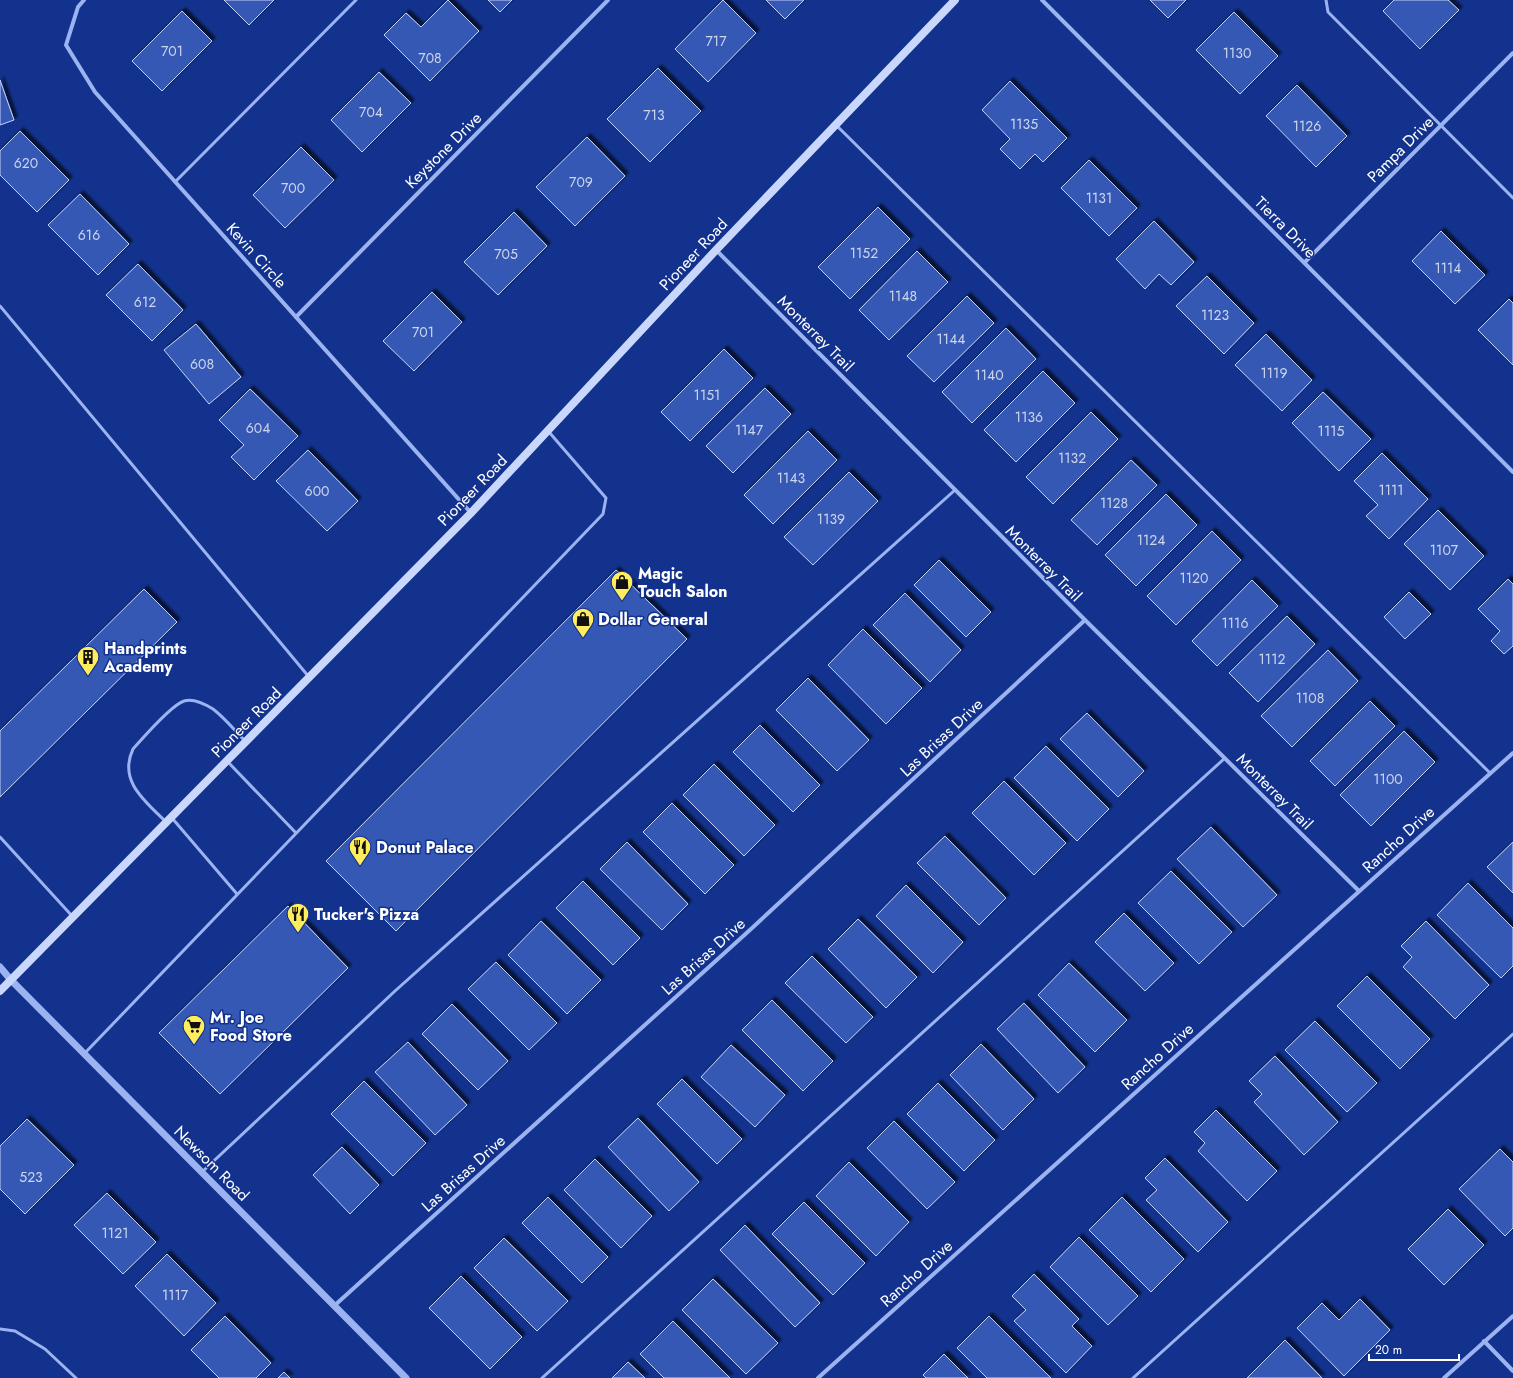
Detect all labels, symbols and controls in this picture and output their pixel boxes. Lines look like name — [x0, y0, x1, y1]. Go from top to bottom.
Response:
house number: 717 — [706, 31, 727, 51]
house number: 701 — [161, 41, 183, 61]
house number: 1130 — [1223, 43, 1251, 63]
house number: 708 — [418, 48, 442, 68]
house number: 704 — [359, 102, 383, 122]
house number: 713 — [643, 105, 665, 125]
street label: Keystone Drive — [400, 107, 487, 194]
street label: Pampa Drive — [1362, 111, 1439, 188]
house number: 1135 — [1010, 114, 1038, 134]
house number: 1126 — [1293, 116, 1321, 136]
house number: 620 — [14, 153, 38, 173]
house number: 709 — [569, 172, 593, 192]
house number: 700 — [281, 178, 305, 198]
house number: 1131 — [1086, 188, 1112, 208]
street label: Tierra Drive — [1250, 191, 1322, 263]
street label: Pioneer Road — [654, 213, 733, 296]
street label: Kevin Circle — [221, 218, 292, 293]
house number: 616 — [78, 225, 100, 245]
house number: 1152 — [850, 243, 878, 263]
house number: 705 — [494, 244, 518, 264]
house number: 1114 — [1434, 258, 1462, 278]
house number: 1148 — [889, 286, 917, 306]
street label: Monterrey Trail — [772, 290, 859, 377]
house number: 612 — [134, 292, 156, 312]
house number: 1123 — [1201, 305, 1229, 325]
house number: 701 — [412, 322, 434, 342]
house number: 1144 — [937, 329, 965, 349]
house number: 608 — [190, 354, 214, 374]
house number: 1119 — [1261, 363, 1287, 383]
house number: 1140 — [974, 365, 1004, 385]
house number: 1151 — [694, 385, 720, 405]
house number: 1136 — [1015, 407, 1043, 427]
house number: 604 — [246, 418, 270, 438]
house number: 1147 — [735, 420, 764, 440]
house number: 1115 — [1318, 421, 1345, 441]
house number: 1132 — [1058, 448, 1086, 468]
street label: Pioneer Road — [432, 449, 512, 531]
house number: 1143 — [777, 468, 806, 488]
house number: 1111 — [1378, 480, 1404, 500]
house number: 600 — [305, 481, 329, 501]
house number: 1128 — [1100, 493, 1128, 513]
house number: 1139 — [817, 509, 845, 529]
street label: Monterrey Trail — [1000, 520, 1087, 607]
house number: 1124 — [1137, 530, 1165, 550]
house number: 1107 — [1430, 540, 1459, 560]
place label: Magic Touch Salon — [638, 562, 727, 603]
house number: 1120 — [1180, 568, 1208, 588]
shop icon: Magic Touch Salon — [609, 569, 635, 602]
shop icon: Dollar General — [570, 606, 596, 639]
place label: Dollar General — [598, 608, 708, 631]
house number: 1116 — [1222, 613, 1248, 633]
place label: Handprints Academy — [103, 637, 187, 678]
building icon: Handprints Academy — [75, 644, 101, 677]
house number: 1112 — [1259, 649, 1285, 669]
street label: Pioneer Road — [206, 682, 287, 763]
house number: 1108 — [1296, 688, 1324, 708]
street label: Las Brisas Drive — [895, 693, 988, 782]
street label: Monterrey Trail — [1231, 748, 1318, 835]
house number: 1100 — [1373, 769, 1403, 789]
street label: Rancho Drive — [1357, 801, 1440, 878]
restaurant icon: Donut Palace — [347, 834, 373, 867]
place label: Donut Palace — [376, 836, 474, 859]
restaurant icon: Tucker's Pizza — [285, 901, 311, 934]
place label: Tucker's Pizza — [314, 903, 419, 926]
street label: Las Brisas Drive — [656, 912, 750, 1000]
place label: Mr. Joe Food Store — [210, 1006, 292, 1047]
supermarket icon: Mr. Joe Food Store — [181, 1013, 207, 1046]
street label: Rancho Drive — [1116, 1018, 1199, 1095]
street label: Newsom Road — [169, 1120, 255, 1206]
street label: Las Brisas Drive — [416, 1129, 510, 1217]
house number: 523 — [19, 1167, 43, 1187]
house number: 1121 — [102, 1223, 128, 1243]
street label: Rancho Drive — [875, 1235, 958, 1312]
house number: 1117 — [162, 1285, 189, 1305]
scale bar — [1369, 1336, 1459, 1362]
text: 20 m — [1375, 1341, 1402, 1359]

